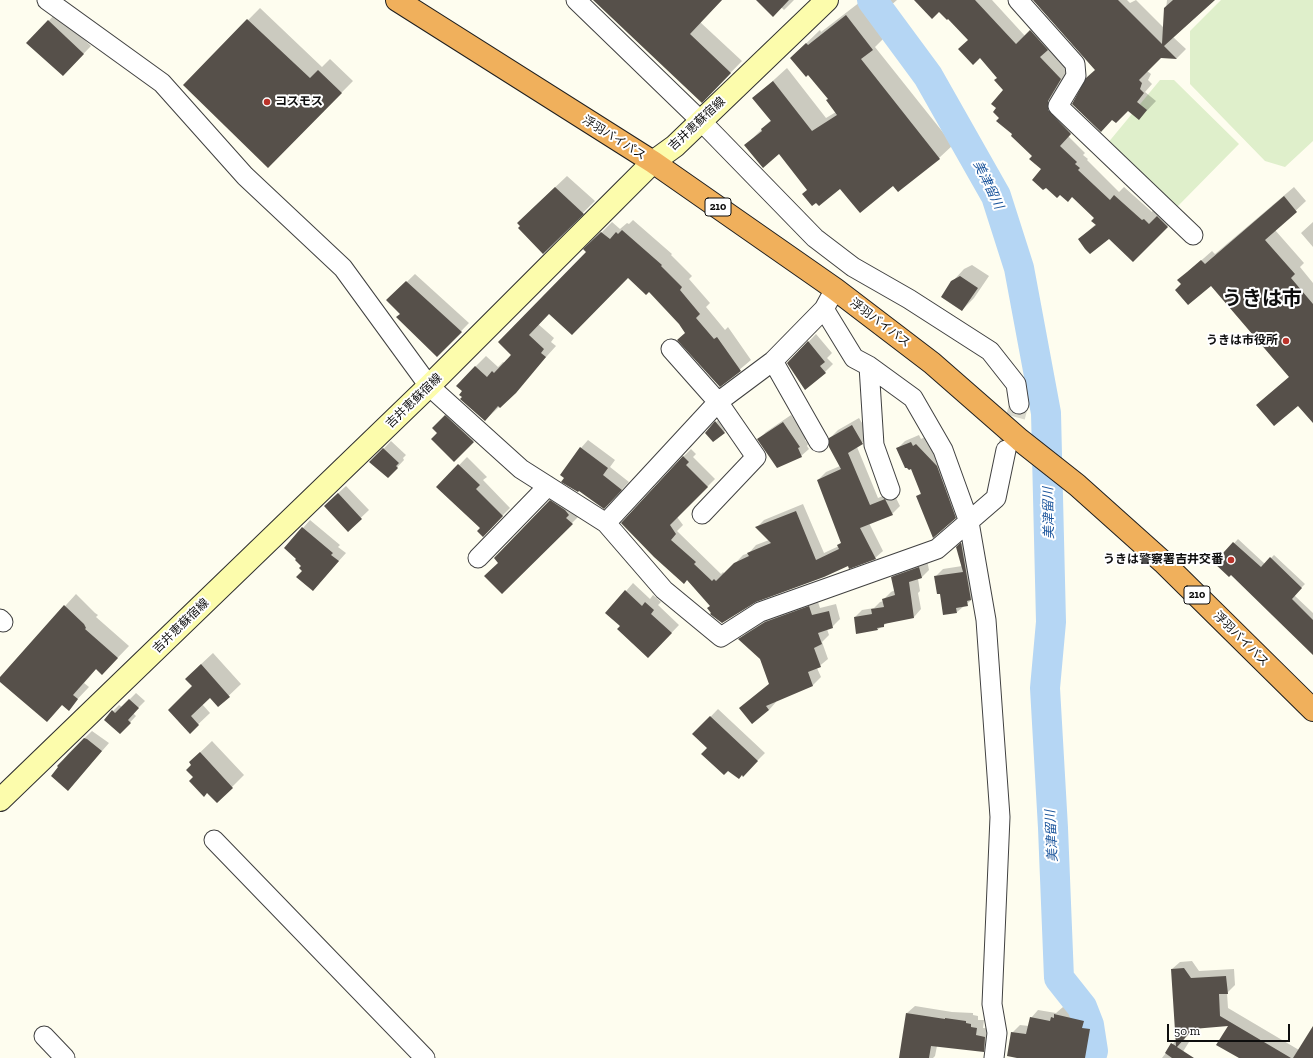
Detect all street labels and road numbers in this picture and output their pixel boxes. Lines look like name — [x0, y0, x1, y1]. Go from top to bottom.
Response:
street label: 吉井恵蘇宿線 — [666, 94, 728, 154]
street label: 浮羽バイパス — [580, 113, 648, 163]
road number: 210 — [705, 198, 731, 216]
street label: 浮羽バイパス — [847, 296, 913, 350]
street label: 吉井恵蘇宿線 — [383, 371, 445, 431]
road number: 210 — [1184, 586, 1210, 604]
street label: 吉井恵蘇宿線 — [150, 596, 212, 656]
street label: 浮羽バイパス — [1210, 608, 1272, 670]

